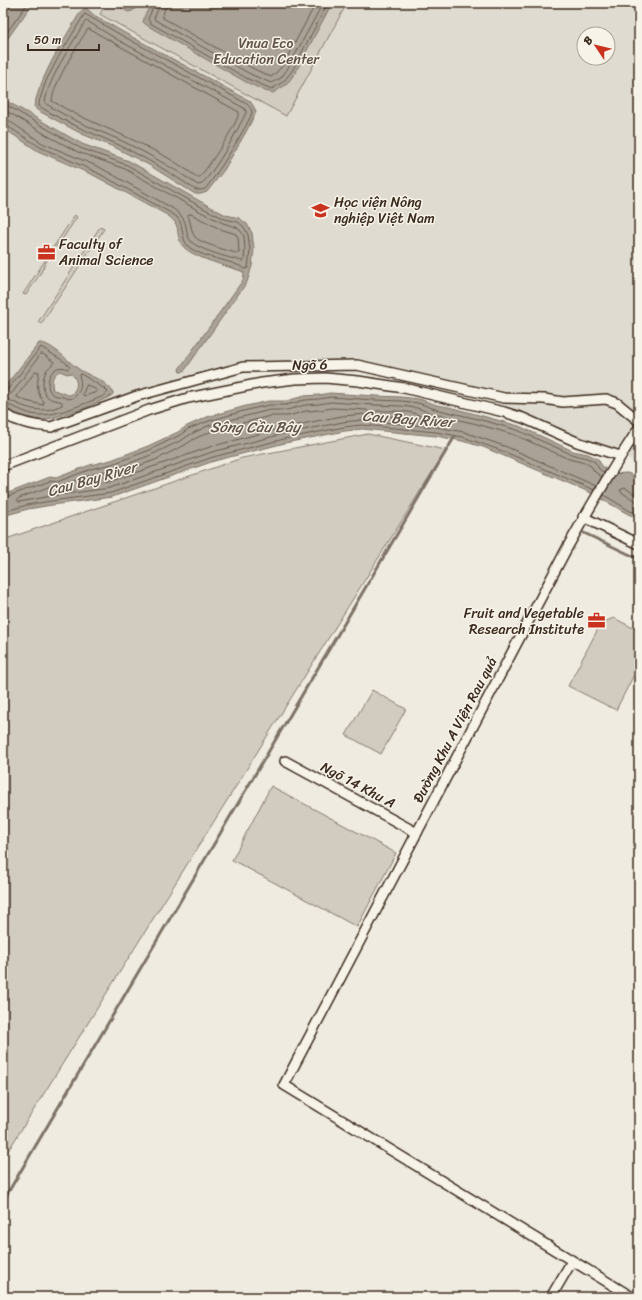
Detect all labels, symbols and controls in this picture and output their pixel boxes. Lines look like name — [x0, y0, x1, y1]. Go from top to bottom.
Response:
scale bar — [28, 26, 99, 52]
north arrow — [576, 26, 616, 66]
text: 50 m — [34, 29, 61, 51]
park label: Vnua Eco Education Center — [213, 31, 320, 72]
text: B — [578, 32, 598, 49]
place label: Học viện Nông nghiệp Việt Nam — [334, 190, 435, 231]
school or university icon: Học viện Nông nghiệp Việt Nam — [311, 200, 331, 220]
place label: Faculty of Animal Science — [58, 232, 154, 273]
office icon: Faculty of Animal Science — [36, 242, 56, 262]
street label: Ngõ 6 — [292, 352, 328, 378]
water label: Cau Bay River — [361, 403, 457, 435]
water label: Sông Cầu Bây — [210, 414, 302, 440]
water label: Cau Bay River — [44, 453, 142, 504]
place label: Fruit and Vegetable Research Institute — [464, 601, 584, 642]
office icon: Fruit and Vegetable Research Institute — [587, 611, 607, 631]
street label: Đường Khu A Viện Rau quả — [406, 653, 504, 807]
street label: Ngõ 14 Khu A — [316, 755, 400, 815]

